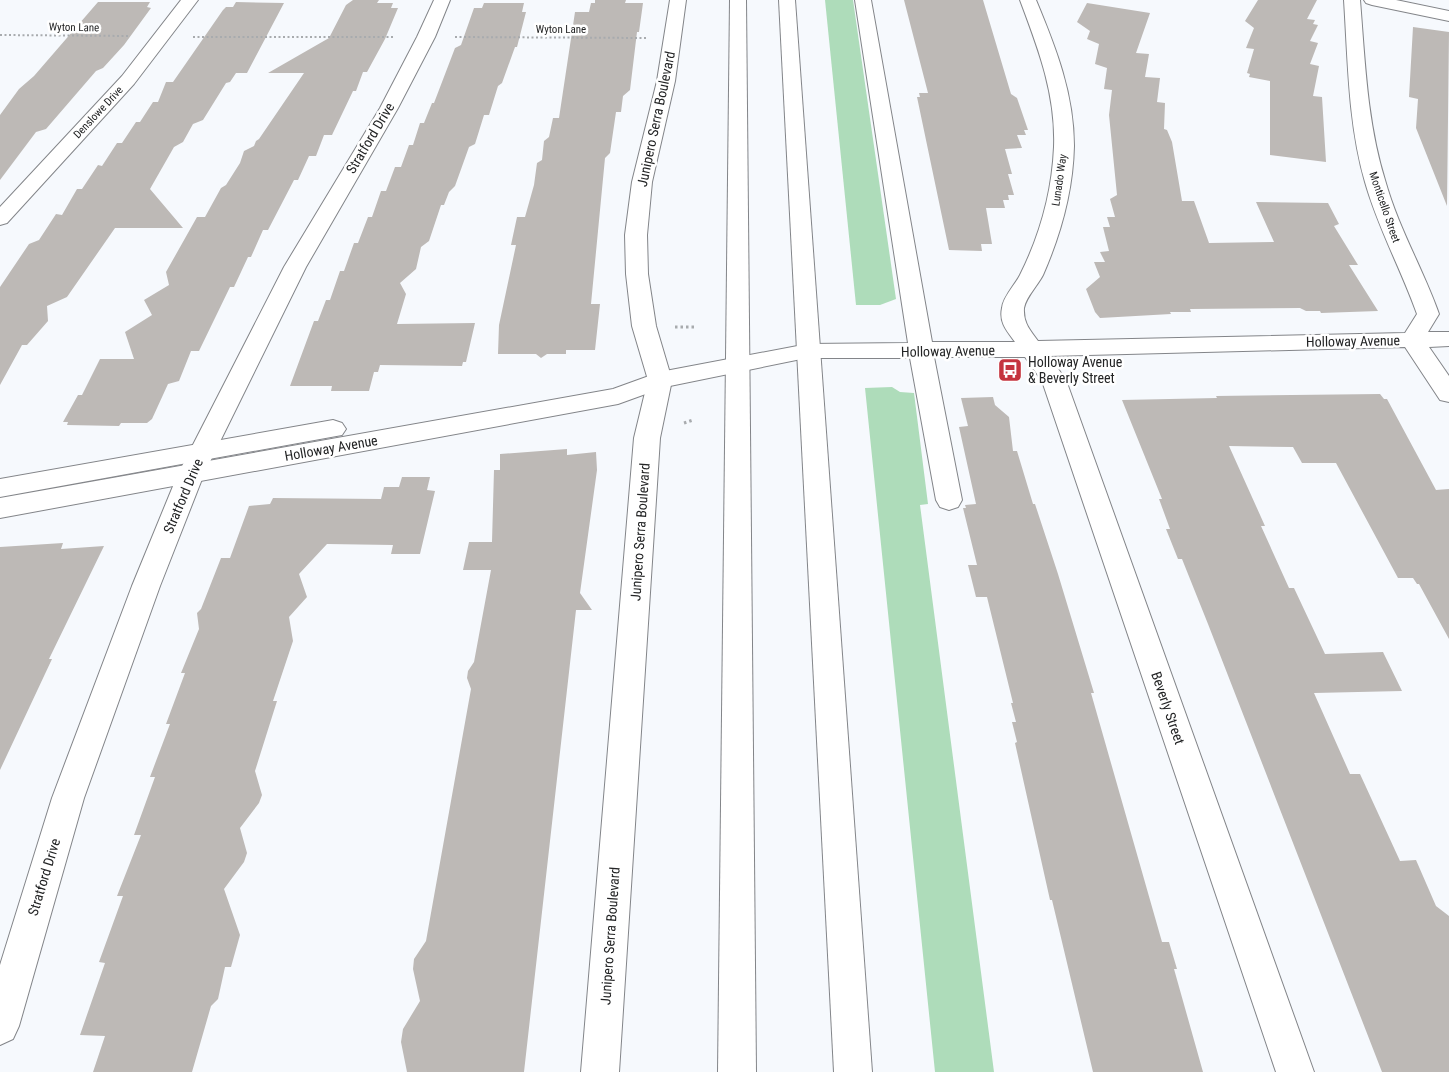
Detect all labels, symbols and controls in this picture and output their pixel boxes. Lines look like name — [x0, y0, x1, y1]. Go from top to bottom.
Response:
street label: Wyton Lane — [49, 21, 99, 34]
street label: Wyton Lane — [536, 23, 586, 36]
street label: Junipero Serra Boulevard — [634, 50, 678, 188]
street label: Denslowe Drive — [71, 84, 126, 141]
street label: Stratford Drive — [343, 99, 398, 176]
street label: Lunado Way — [1049, 153, 1070, 207]
street label: Monticello Street — [1366, 170, 1403, 244]
street label: Holloway Avenue — [1306, 332, 1401, 350]
street label: Holloway Avenue — [901, 342, 996, 360]
place label: Holloway Avenue & Beverly Street — [1028, 354, 1123, 386]
bus stop icon: Holloway Avenue & Beverly Street — [997, 357, 1023, 383]
street label: Holloway Avenue — [283, 432, 379, 464]
street label: Stratford Drive — [160, 456, 206, 536]
street label: Junipero Serra Boulevard — [627, 463, 653, 601]
street label: Beverly Street — [1148, 670, 1188, 746]
street label: Stratford Drive — [25, 836, 63, 918]
street label: Junipero Serra Boulevard — [597, 867, 623, 1005]

